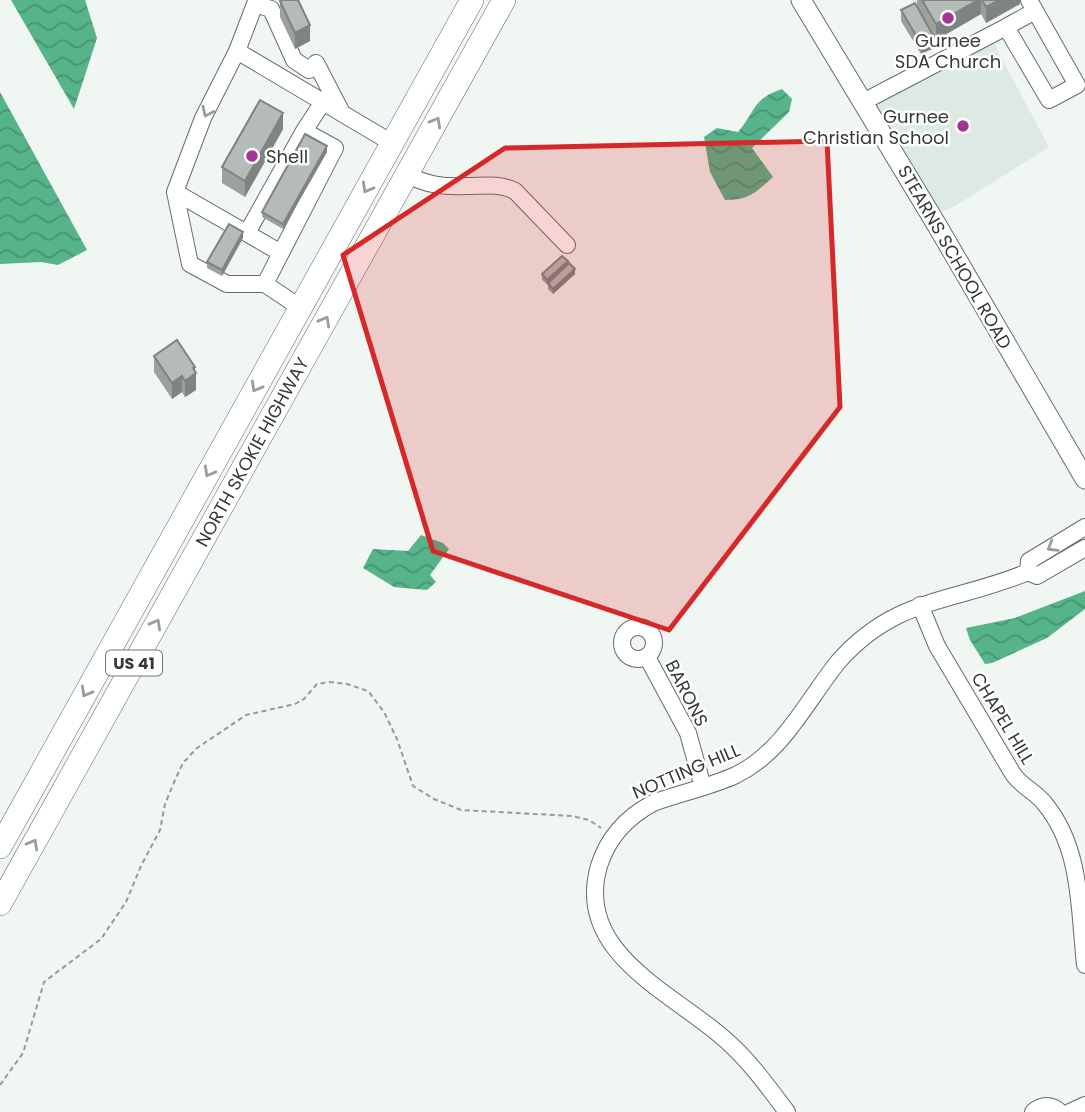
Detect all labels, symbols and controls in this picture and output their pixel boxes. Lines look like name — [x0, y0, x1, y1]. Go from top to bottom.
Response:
marker: Gurnee SDA Church — [940, 10, 956, 26]
place label: Gurnee SDA Church — [895, 28, 1001, 74]
place label: Gurnee Christian School — [803, 104, 949, 150]
one-way arrow — [201, 105, 215, 117]
one-way arrow — [428, 116, 441, 129]
marker: Gurnee Christian School — [955, 118, 971, 134]
place label: Shell — [266, 144, 308, 169]
marker: Shell — [244, 148, 260, 164]
street label: STEARNS SCHOOL ROAD — [892, 161, 1018, 353]
one-way arrow — [362, 181, 375, 193]
one-way arrow — [317, 315, 330, 328]
street label: NORTH SKOKIE HIGHWAY — [189, 352, 315, 551]
one-way arrow — [251, 379, 265, 392]
one-way arrow — [204, 465, 217, 477]
one-way arrow — [1047, 539, 1060, 552]
one-way arrow — [148, 619, 161, 632]
road number: US 41 — [106, 650, 162, 676]
street label: BARONS — [660, 655, 714, 731]
street label: CHAPEL HILL — [966, 667, 1040, 769]
one-way arrow — [81, 685, 94, 697]
street label: NOTTING HILL — [628, 737, 744, 805]
one-way arrow — [25, 839, 38, 852]

